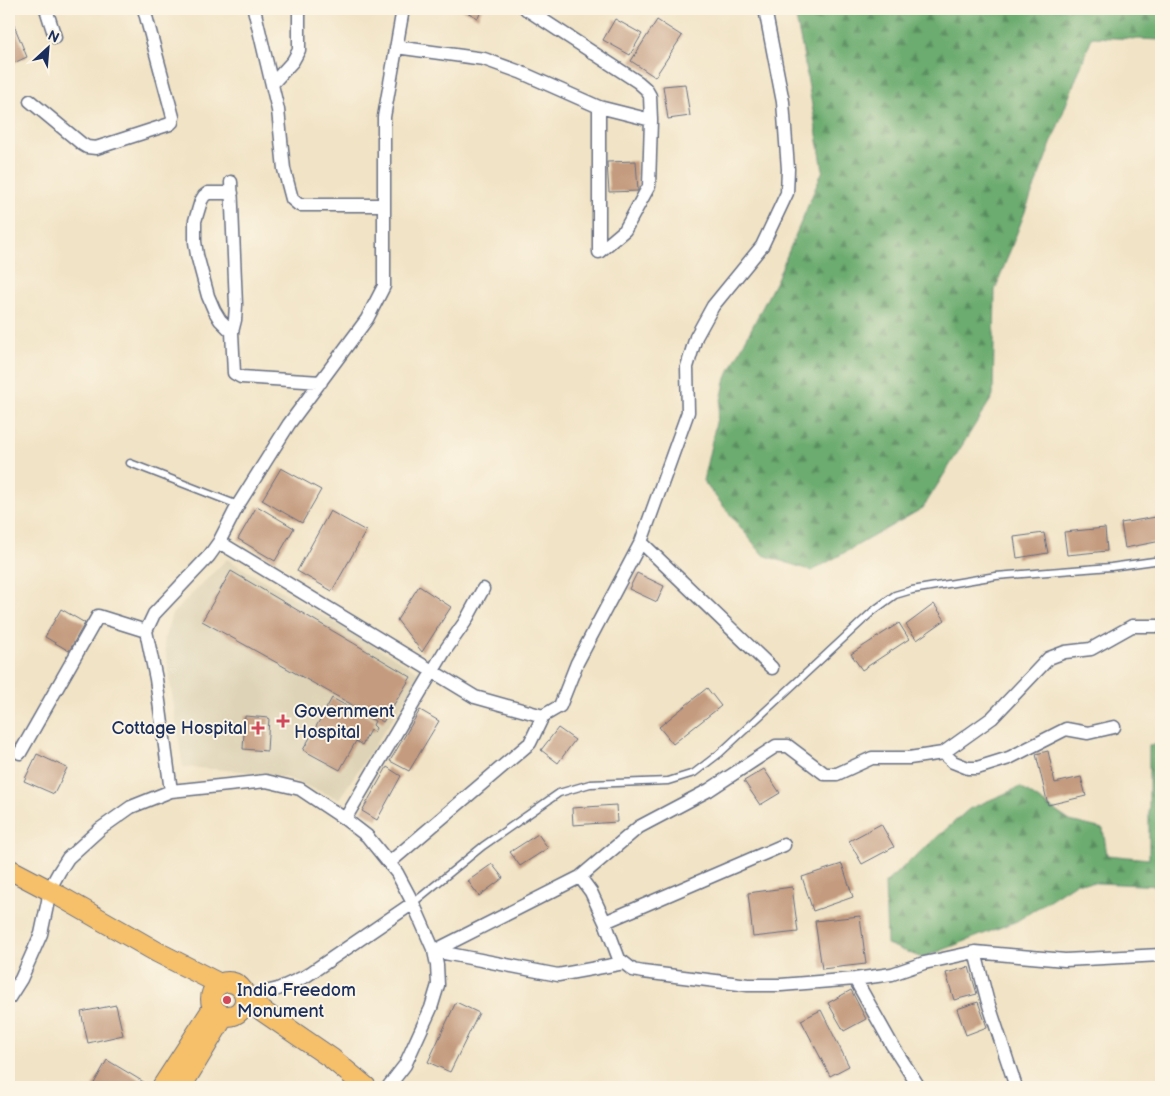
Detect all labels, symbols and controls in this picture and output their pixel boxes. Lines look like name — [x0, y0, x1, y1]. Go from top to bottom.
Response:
north arrow — [22, 22, 72, 72]
text: N — [45, 27, 62, 47]
place label: Government Hospital — [294, 701, 395, 743]
marker: Government Hospital — [276, 714, 290, 728]
place label: Cottage Hospital — [111, 718, 247, 739]
marker: Cottage Hospital — [251, 721, 265, 735]
place label: India Freedom Monument — [237, 980, 356, 1022]
marker: India Freedom Monument — [221, 994, 233, 1006]

